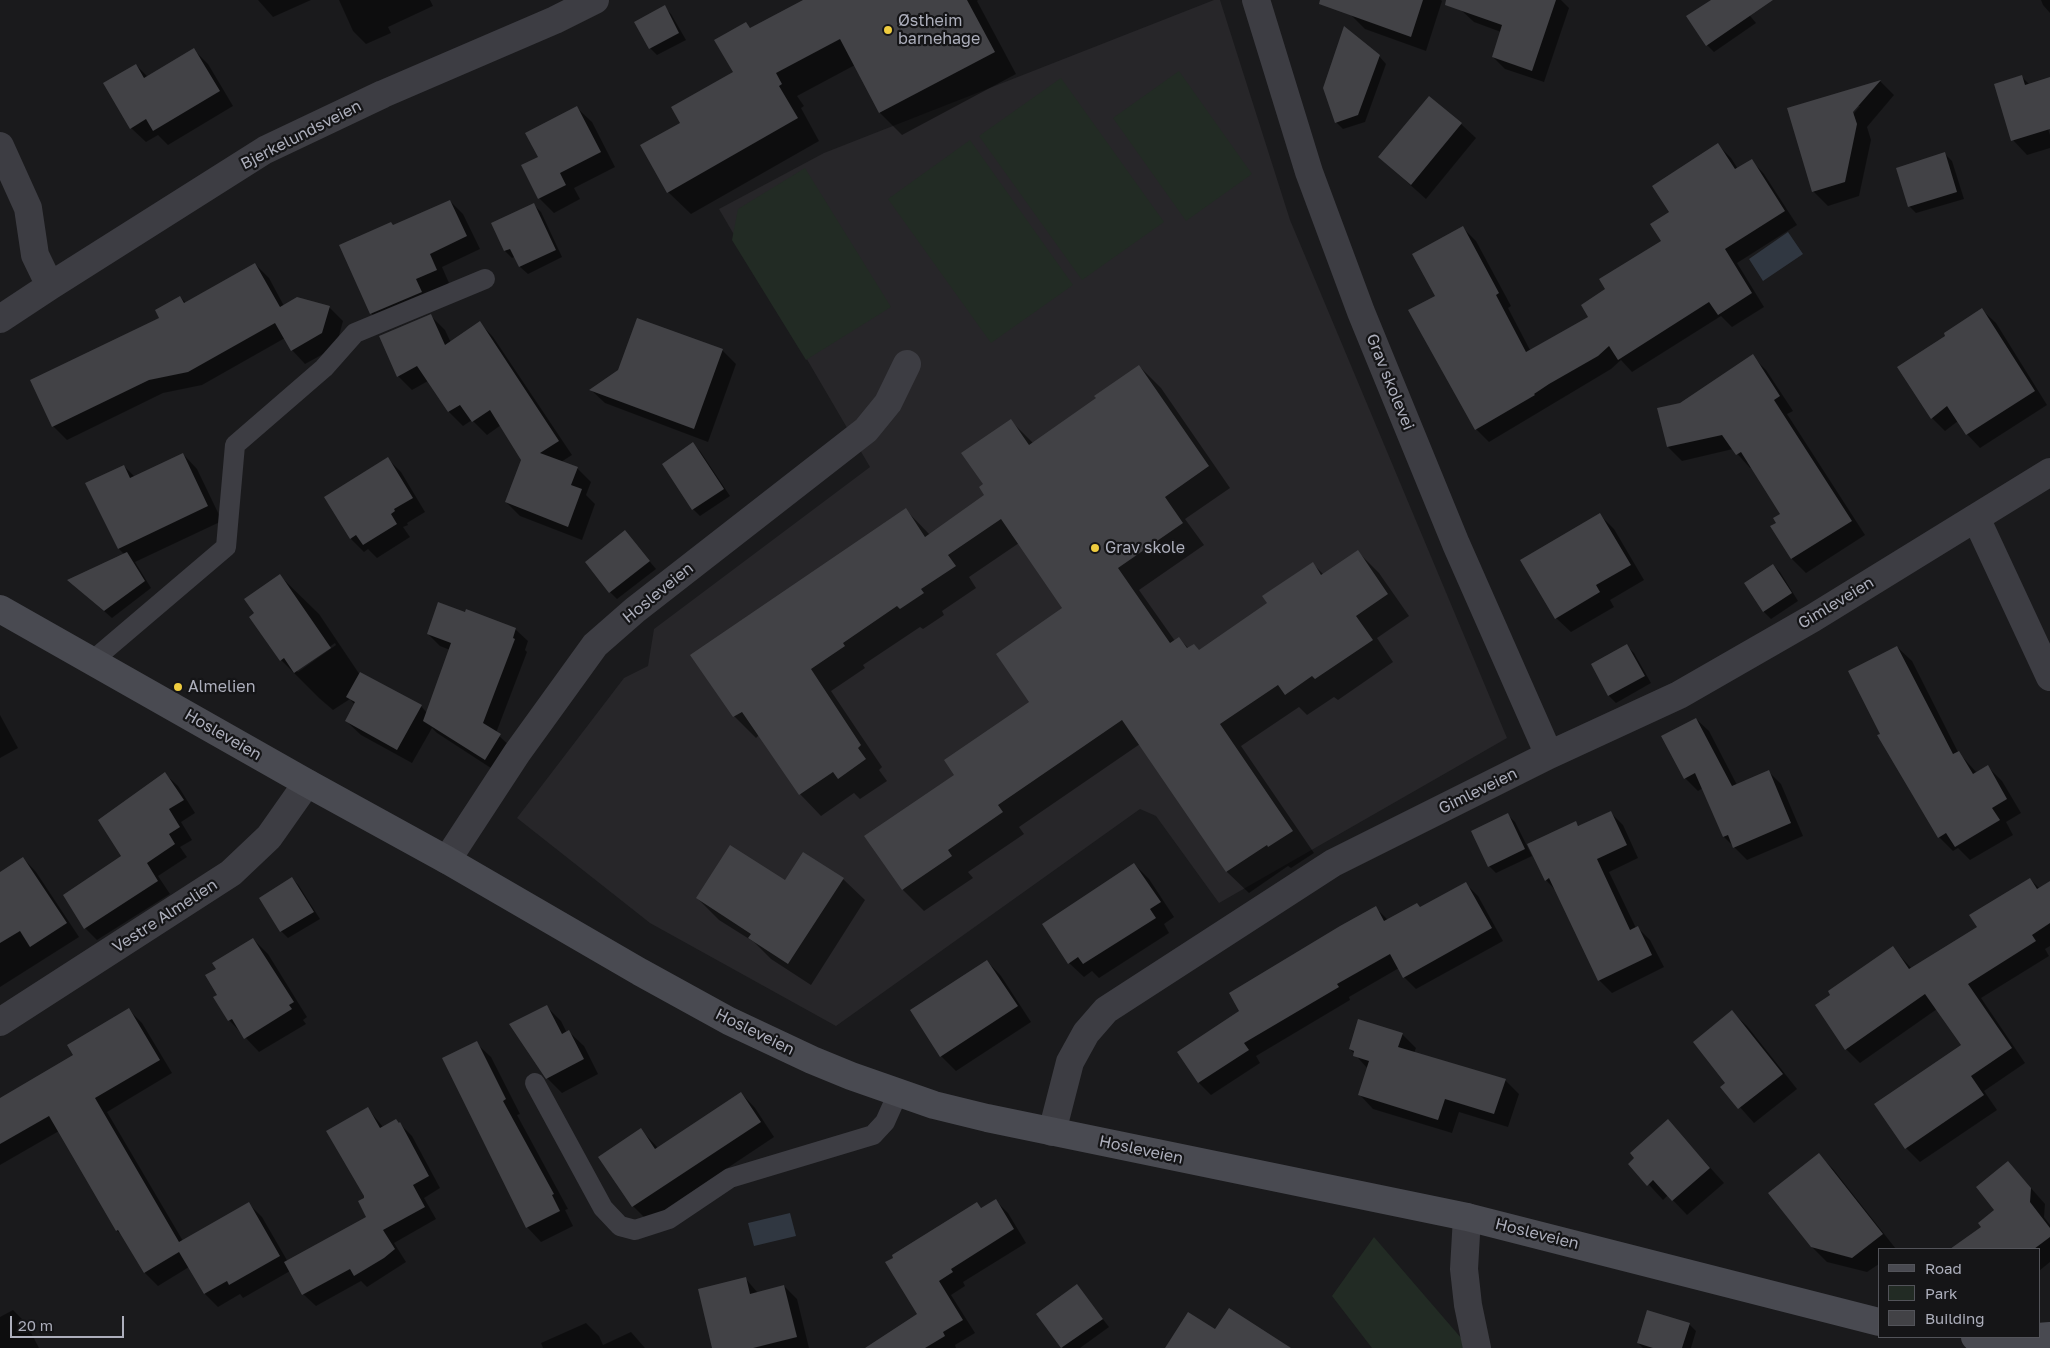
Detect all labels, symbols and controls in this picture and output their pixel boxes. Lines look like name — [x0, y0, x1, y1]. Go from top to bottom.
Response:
place label: Østheim barnehage — [898, 11, 980, 49]
marker: Østheim barnehage — [882, 24, 894, 36]
street label: Bjerkelundsveien — [237, 96, 365, 174]
street label: Grav skolevei — [1362, 331, 1418, 433]
place label: Grav skole — [1105, 538, 1185, 558]
marker: Grav skole — [1089, 542, 1101, 554]
street label: Hosleveien — [619, 559, 697, 627]
street label: Gimleveien — [1795, 573, 1877, 633]
place label: Almelien — [188, 677, 255, 697]
marker: Almelien — [172, 681, 184, 693]
street label: Hosleveien — [181, 705, 265, 765]
street label: Gimleveien — [1436, 764, 1520, 818]
street label: Vestre Almelien — [109, 875, 221, 957]
street label: Hosleveien — [712, 1005, 798, 1059]
street label: Hosleveien — [1097, 1132, 1185, 1168]
street label: Hosleveien — [1493, 1214, 1581, 1254]
legend — [1878, 1248, 2040, 1338]
text: Road — [1925, 1259, 1962, 1277]
text: Park — [1925, 1284, 1957, 1302]
scale bar — [12, 1306, 126, 1338]
text: Building — [1925, 1309, 1985, 1327]
text: 20 m — [18, 1316, 53, 1334]

